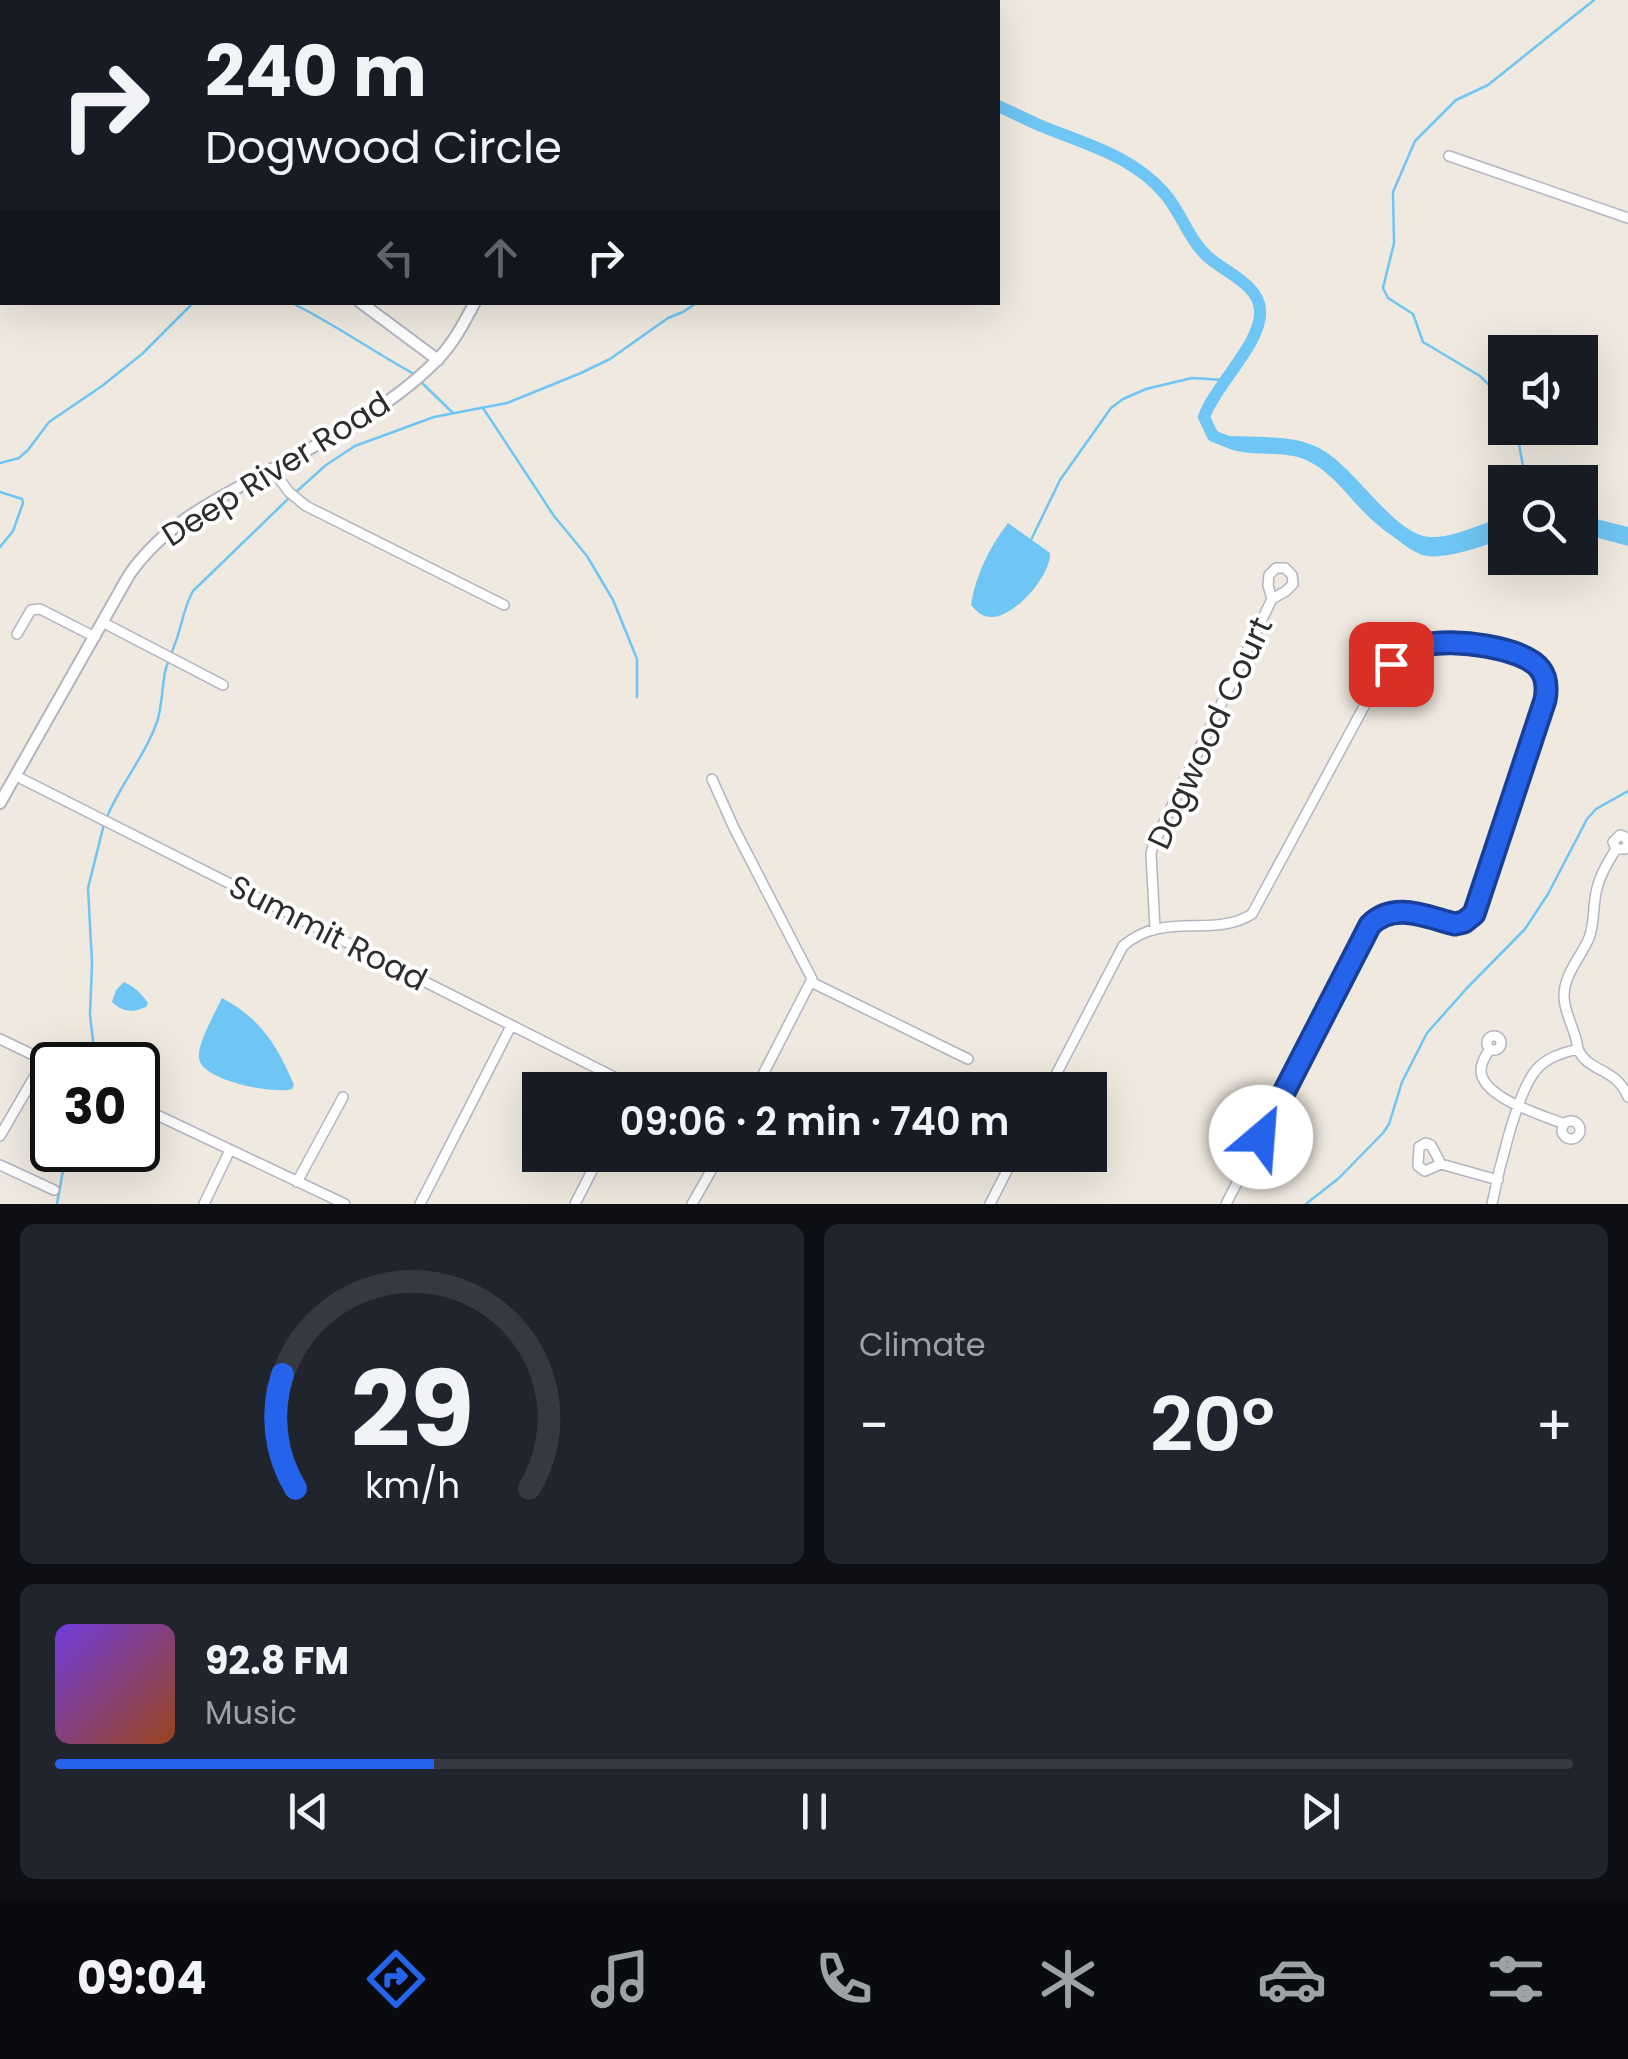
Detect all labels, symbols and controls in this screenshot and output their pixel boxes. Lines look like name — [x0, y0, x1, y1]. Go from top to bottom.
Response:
text: 240 m — [205, 22, 427, 121]
icon: right — [40, 40, 170, 170]
text: Dogwood Circle — [205, 116, 562, 179]
icon: left — [368, 230, 423, 285]
icon: ahead — [473, 230, 528, 285]
icon: right — [578, 230, 633, 285]
map controls — [1488, 335, 1598, 575]
button: sound — [1488, 335, 1598, 445]
street label: Deep River Road — [153, 380, 398, 557]
button: search — [1488, 465, 1598, 575]
street label: Dogwood Court — [1136, 609, 1283, 856]
pin — [1349, 622, 1434, 707]
icon: arrive — [1364, 637, 1419, 692]
street label: Summit Road — [222, 863, 435, 1002]
speed limit sign: 30 — [30, 1042, 160, 1172]
position arrow — [1209, 1085, 1313, 1189]
text: 09:06 · 2 min · 740 m — [620, 1095, 1009, 1148]
text: Climate — [859, 1322, 986, 1367]
text: 29 — [350, 1337, 474, 1482]
text: 20° — [1150, 1372, 1275, 1477]
text: − — [859, 1387, 889, 1464]
text: + — [1535, 1387, 1573, 1464]
text: km/h — [364, 1460, 460, 1511]
text: 92.8 FM — [205, 1634, 349, 1687]
text: Music — [205, 1690, 297, 1735]
icon: previous — [281, 1784, 336, 1839]
icon: pause — [787, 1784, 842, 1839]
icon: next — [1293, 1784, 1348, 1839]
icon: directions — [361, 1944, 431, 2014]
icon: music — [585, 1944, 655, 2014]
icon: phone — [809, 1944, 879, 2014]
icon: climate — [1033, 1944, 1103, 2014]
icon: car — [1257, 1944, 1327, 2014]
icon: filters — [1481, 1944, 1551, 2014]
text: 09:04 — [77, 1947, 207, 2010]

